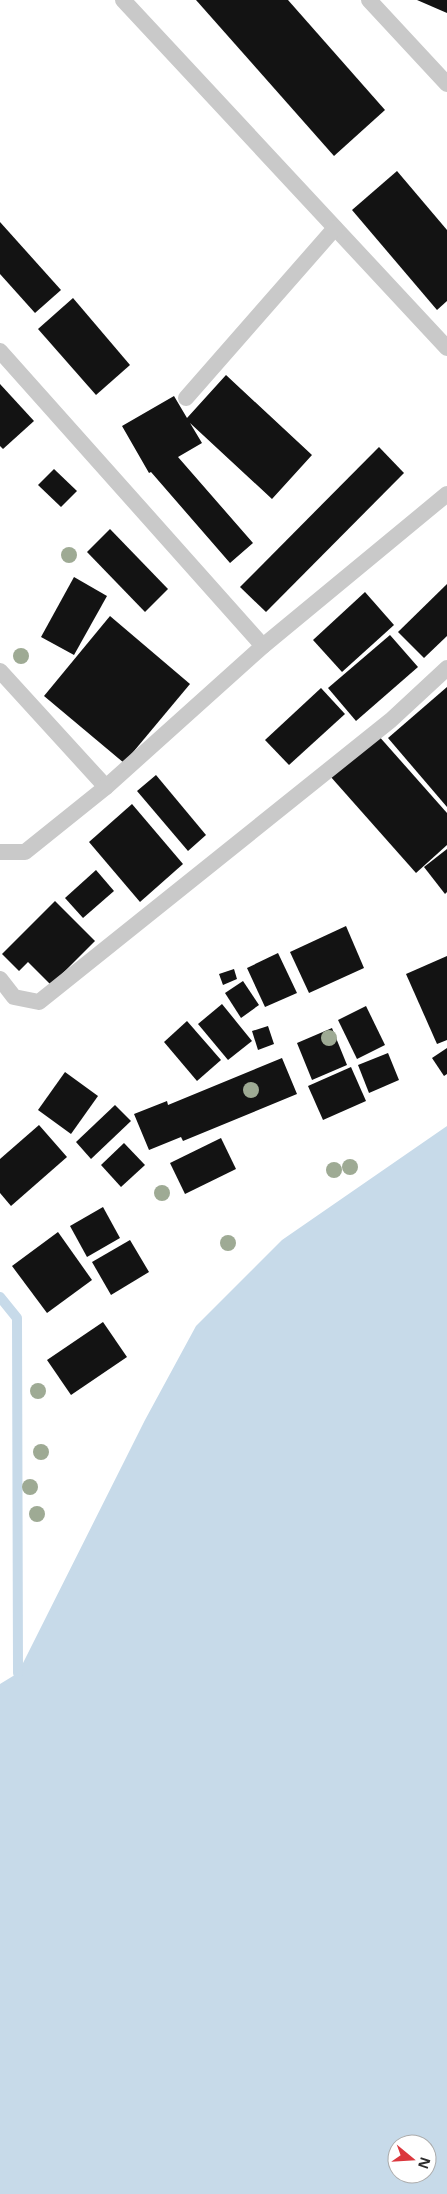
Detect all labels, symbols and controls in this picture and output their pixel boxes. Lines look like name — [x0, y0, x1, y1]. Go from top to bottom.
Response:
north arrow — [387, 2134, 437, 2184]
text: N — [414, 2155, 436, 2172]

